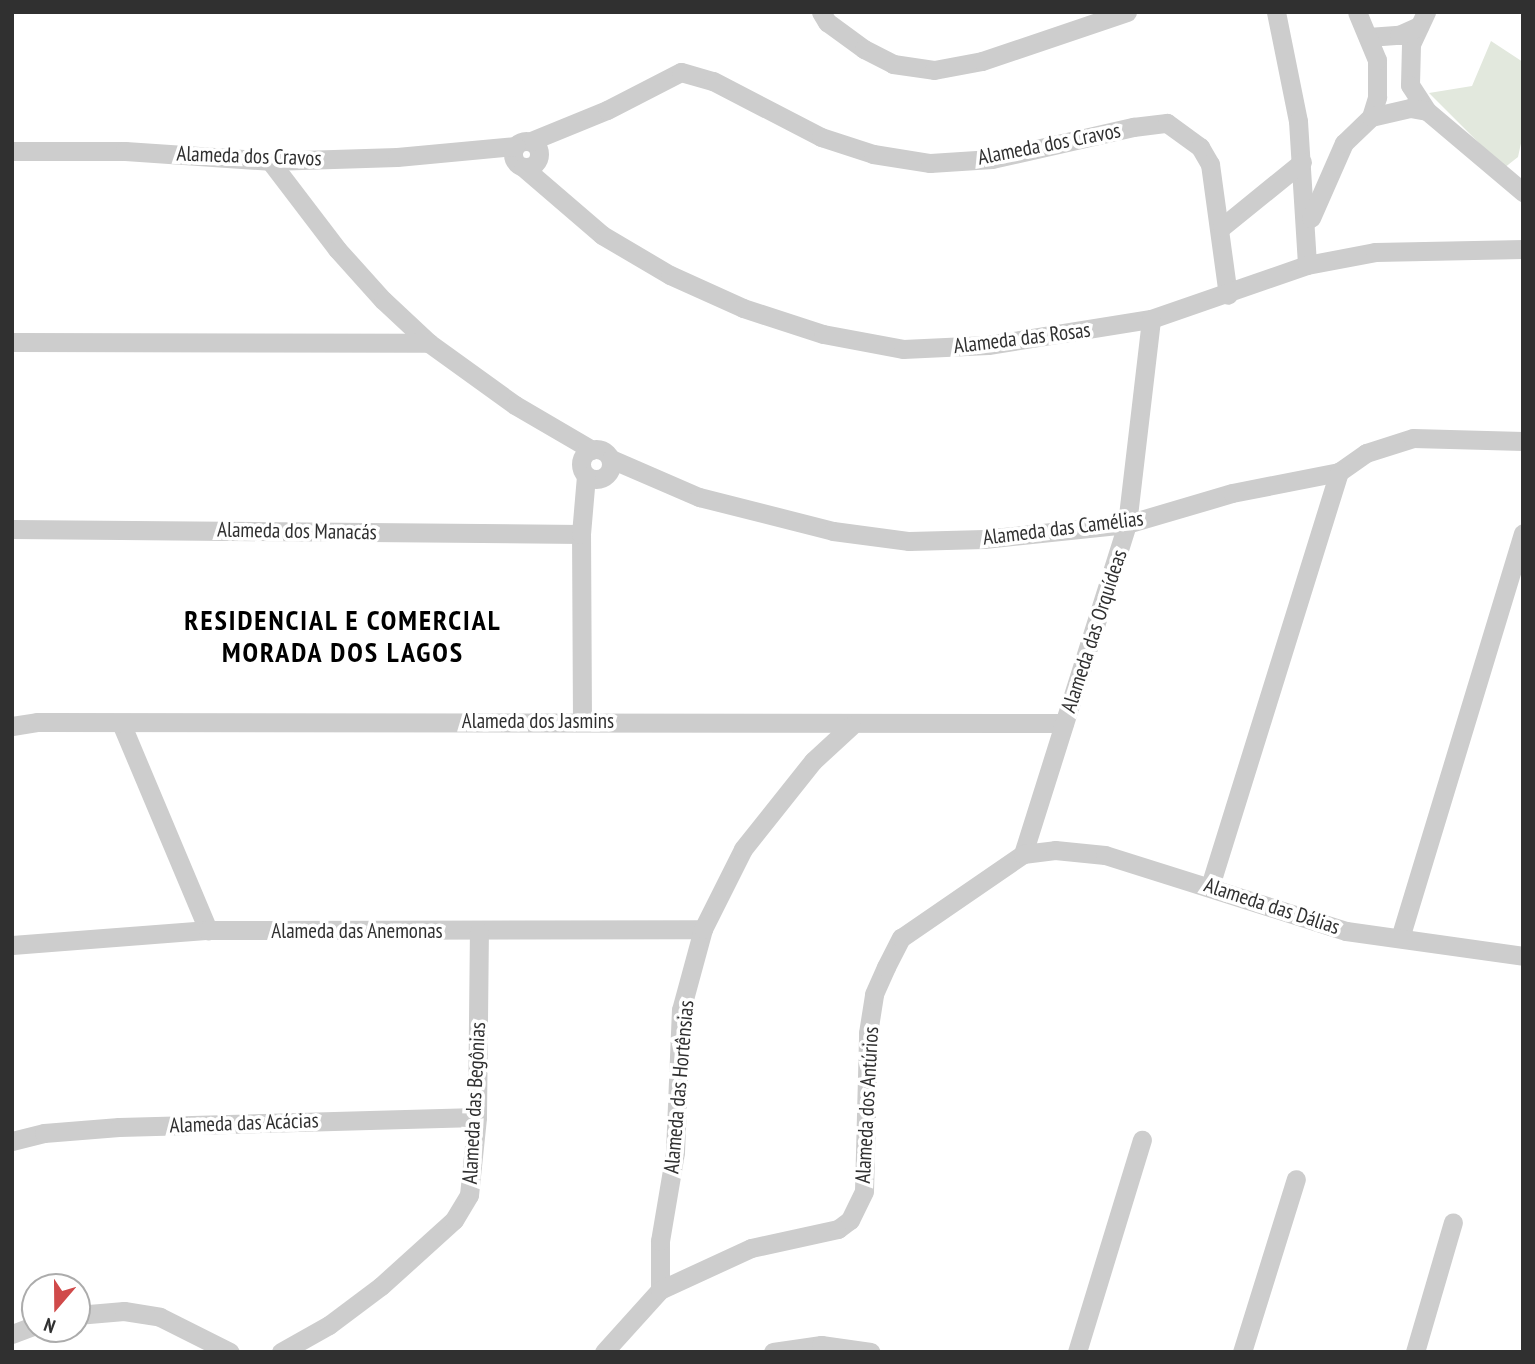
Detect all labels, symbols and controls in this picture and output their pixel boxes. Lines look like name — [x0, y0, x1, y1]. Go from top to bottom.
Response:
street label: Alameda dos Cravos — [975, 118, 1123, 170]
street label: Alameda dos Cravos — [176, 141, 322, 171]
street label: Alameda das Rosas — [952, 317, 1092, 359]
street label: Alameda das Camélias — [981, 506, 1145, 550]
street label: Alameda dos Manacás — [217, 517, 377, 545]
street label: Alameda das Orquídeas — [1056, 546, 1132, 716]
district label: RESIDENCIAL E COMERCIAL MORADA DOS LAGOS — [186, 603, 500, 669]
street label: Alameda dos Jasmins — [462, 708, 614, 734]
street label: Alameda das Dálias — [1201, 872, 1343, 940]
street label: Alameda das Anemonas — [271, 918, 443, 944]
street label: Alameda das Hortênsias — [659, 999, 699, 1175]
street label: Alameda das Begônias — [457, 1021, 491, 1185]
street label: Alameda dos Antúrios — [850, 1026, 884, 1184]
street label: Alameda das Acácias — [169, 1108, 319, 1138]
north arrow — [21, 1273, 91, 1343]
text: N — [41, 1313, 58, 1339]

